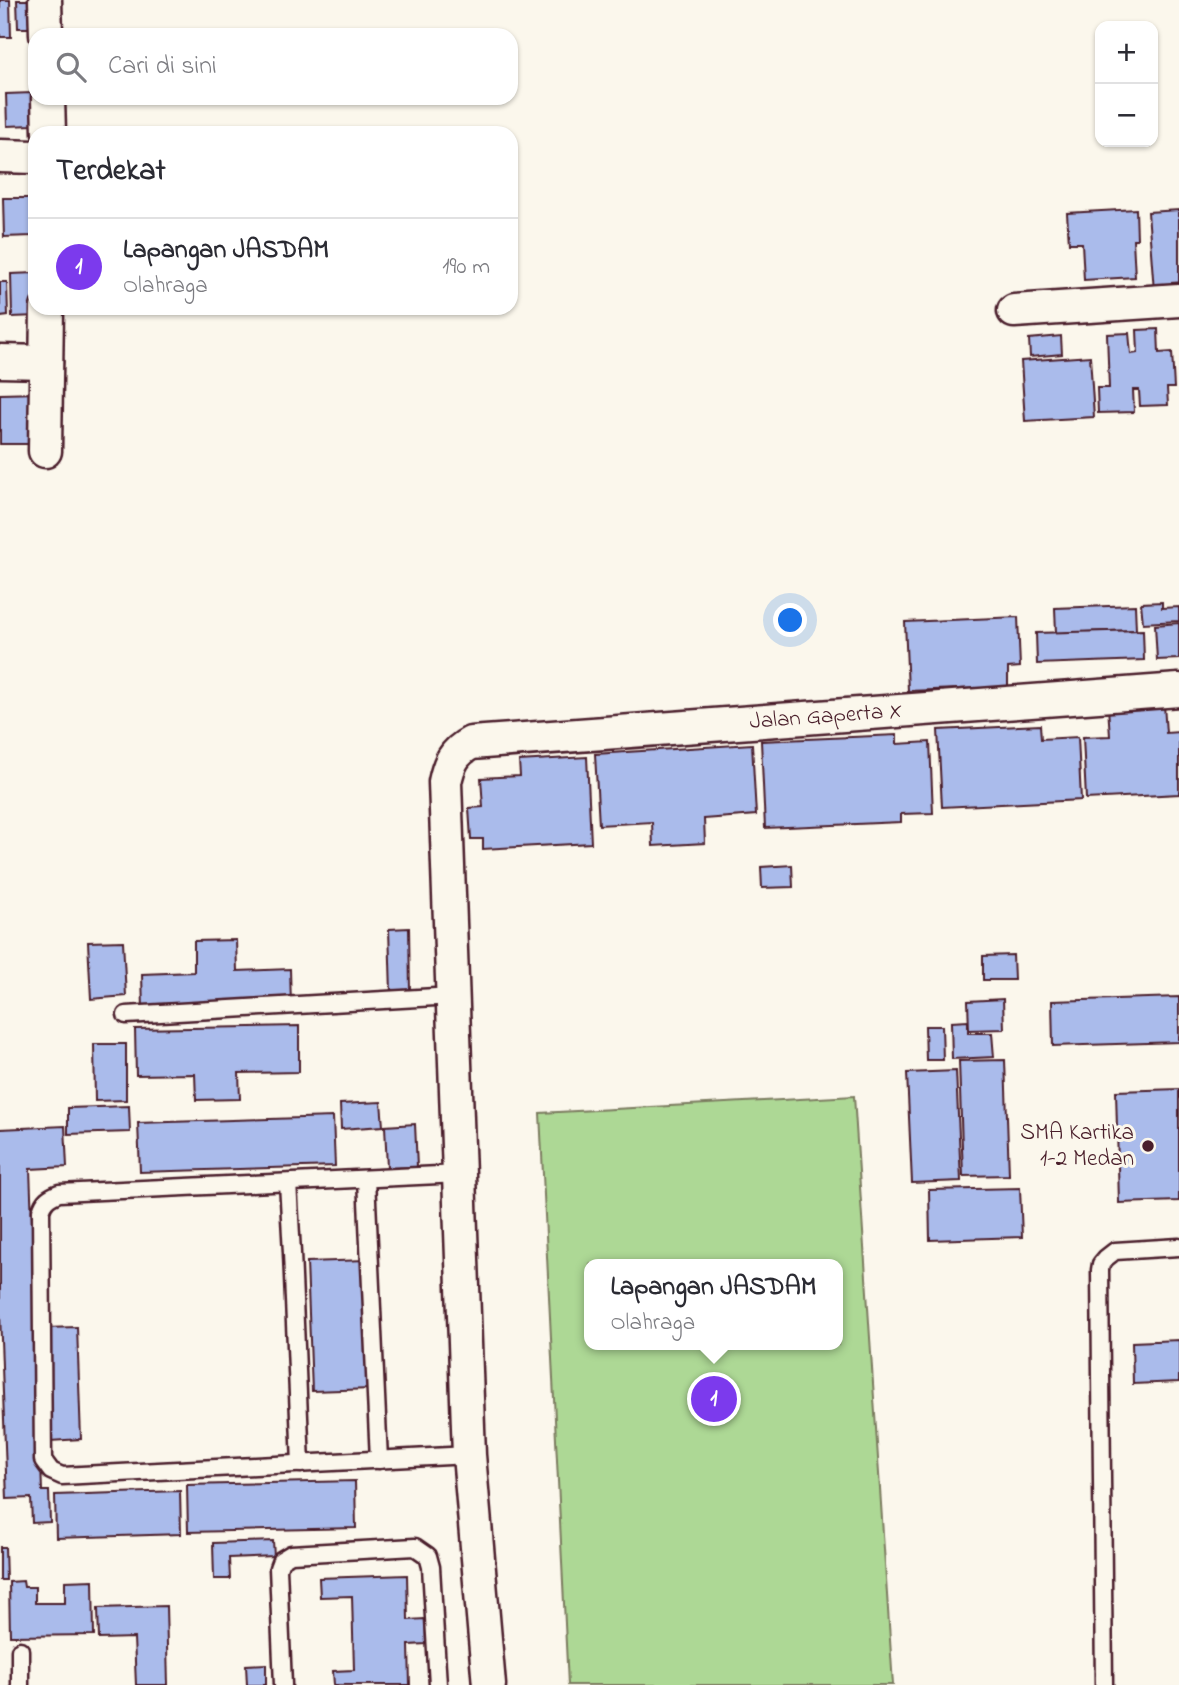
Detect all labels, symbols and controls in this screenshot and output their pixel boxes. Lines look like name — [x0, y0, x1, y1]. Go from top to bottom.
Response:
map controls — [1095, 21, 1158, 147]
button: + — [1095, 21, 1158, 84]
search box — [28, 28, 518, 105]
icon: search — [52, 48, 90, 86]
text: Cari di sini — [108, 48, 217, 86]
button: − — [1095, 84, 1158, 147]
text: Terdekat — [56, 150, 166, 194]
text: Lapangan JASDAM — [123, 232, 329, 270]
text: 1 — [75, 251, 83, 284]
text: 190 m — [442, 251, 490, 284]
text: Olahraga — [123, 270, 208, 303]
your location — [773, 603, 807, 637]
street label: Jalan Gaperta X — [748, 694, 903, 739]
place label: SMA Kartika 1-2 Medan — [1020, 1117, 1134, 1176]
marker: SMA Kartika 1-2 Medan — [1140, 1138, 1156, 1154]
popup — [584, 1259, 843, 1350]
text: Lapangan JASDAM — [611, 1269, 817, 1307]
text: Olahraga — [611, 1307, 695, 1340]
pin: 1 — [691, 1373, 737, 1425]

